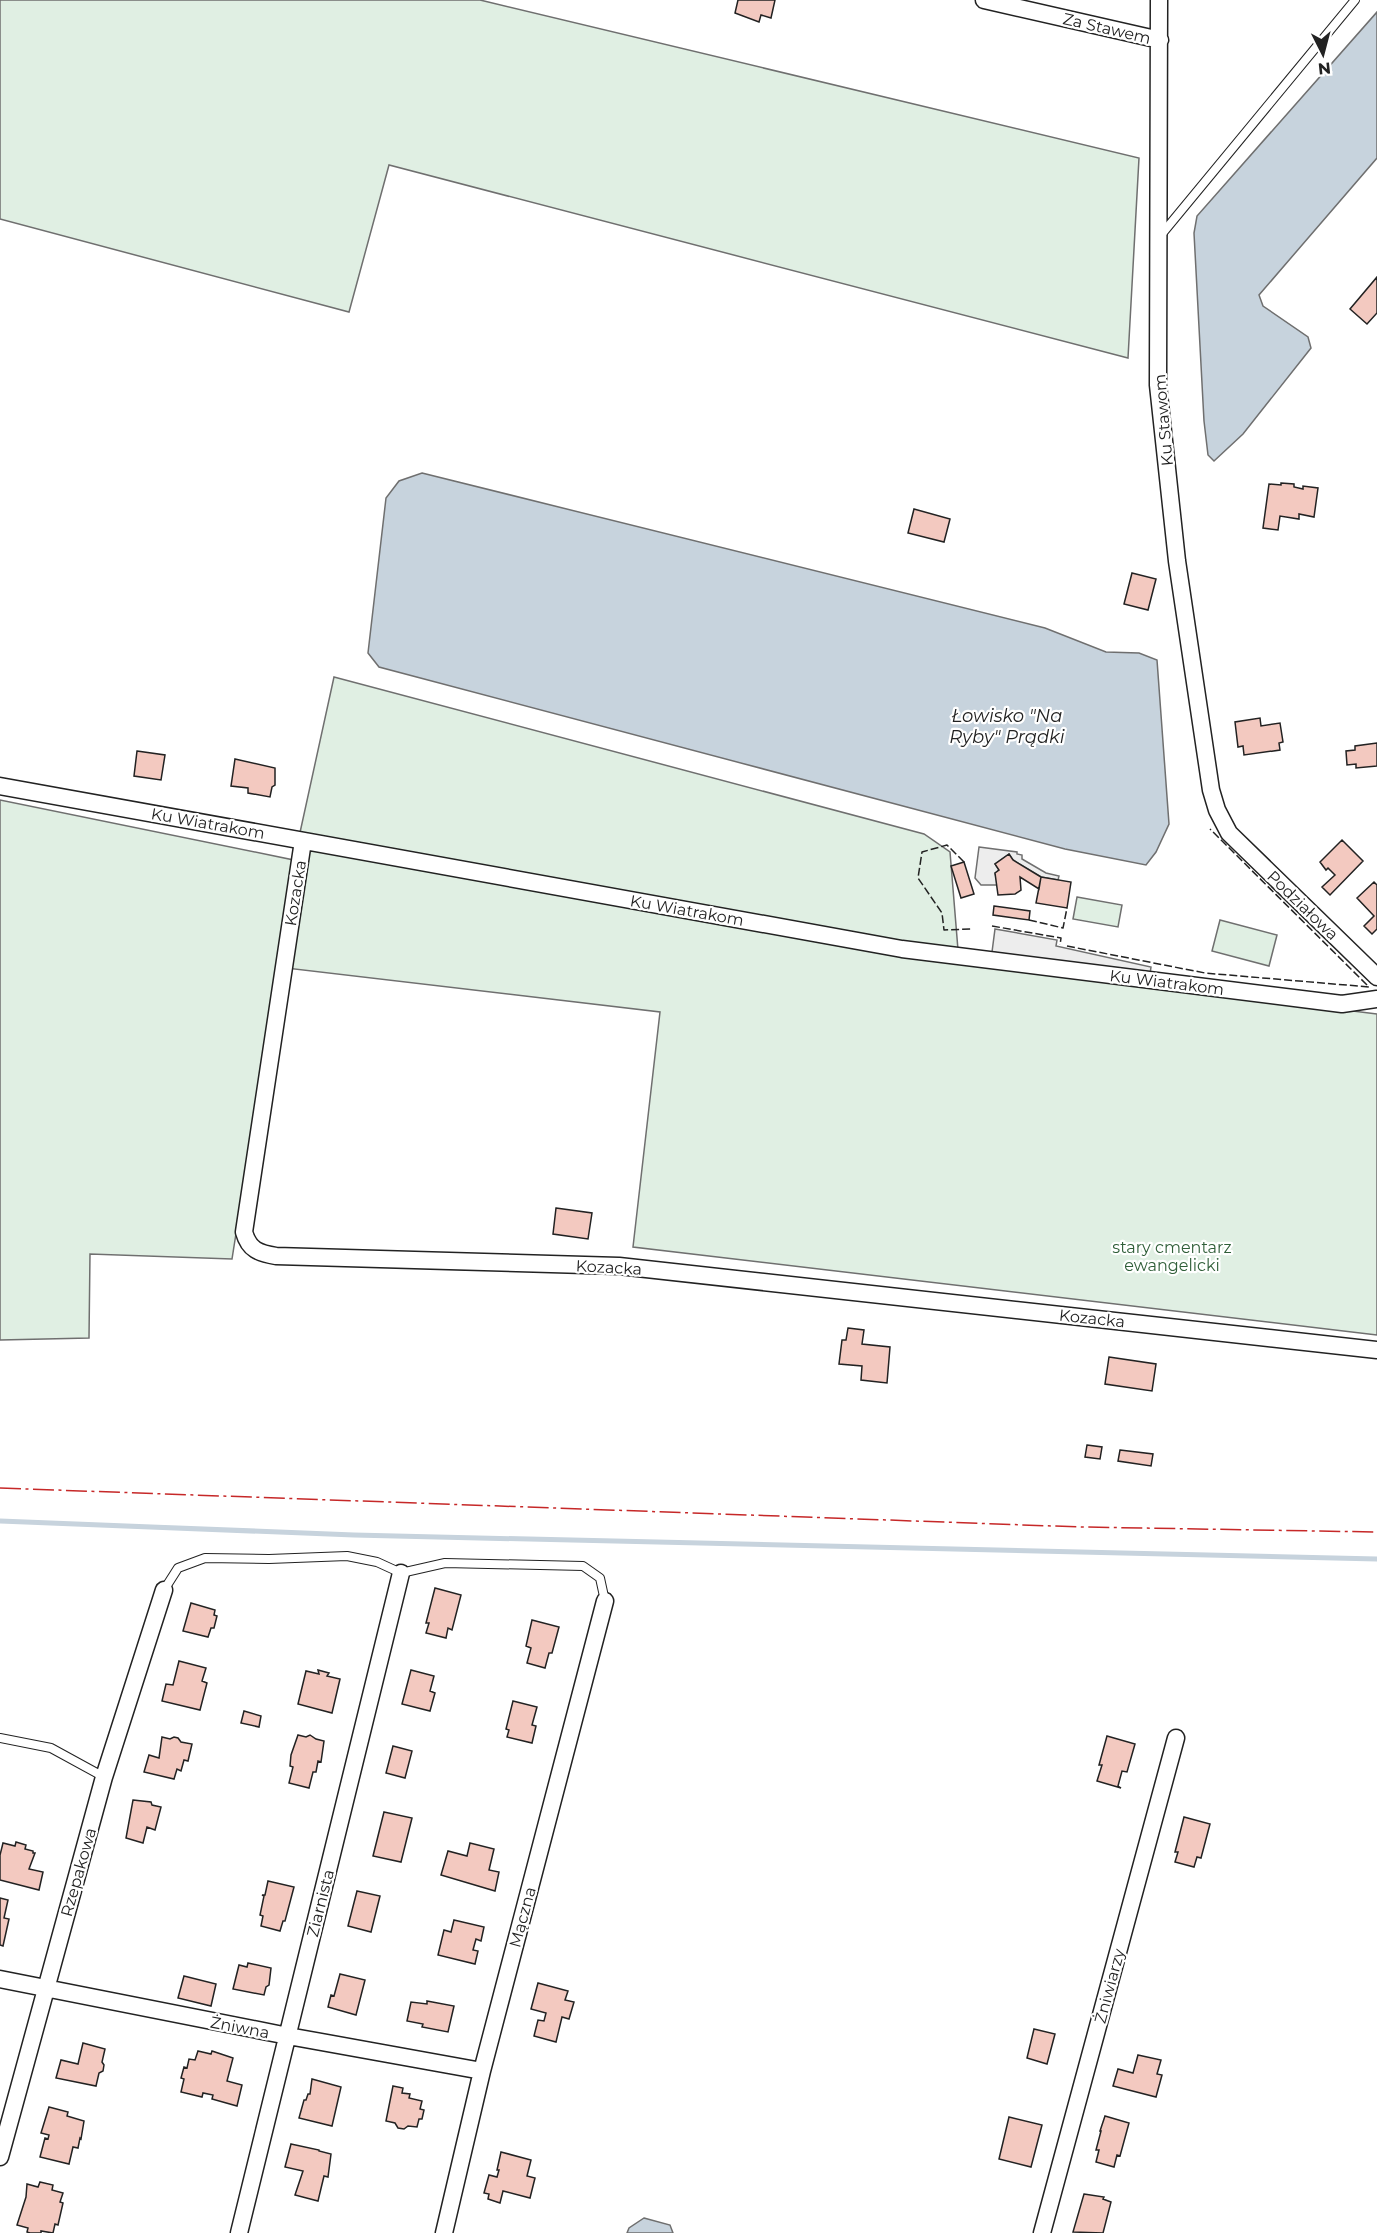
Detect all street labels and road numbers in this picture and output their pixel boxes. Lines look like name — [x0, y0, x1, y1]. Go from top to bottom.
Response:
street label: Za Stawem — [1061, 9, 1153, 48]
street label: Ku Stawom — [1150, 373, 1177, 467]
street label: Ku Wiatrakom — [150, 804, 266, 843]
street label: Kozacka — [281, 859, 310, 927]
street label: Podziałowa — [1263, 867, 1342, 944]
street label: Ku Wiatrakom — [629, 891, 745, 930]
street label: Ku Wiatrakom — [1109, 966, 1225, 999]
street label: Kozacka — [575, 1256, 643, 1279]
street label: Kozacka — [1058, 1306, 1126, 1331]
street label: Rzepakowa — [57, 1825, 100, 1919]
street label: Ziarnista — [303, 1867, 338, 1939]
street label: Mączna — [505, 1885, 540, 1950]
street label: Żniwiarzy — [1090, 1946, 1129, 2025]
street label: Żniwna — [209, 2012, 271, 2043]

